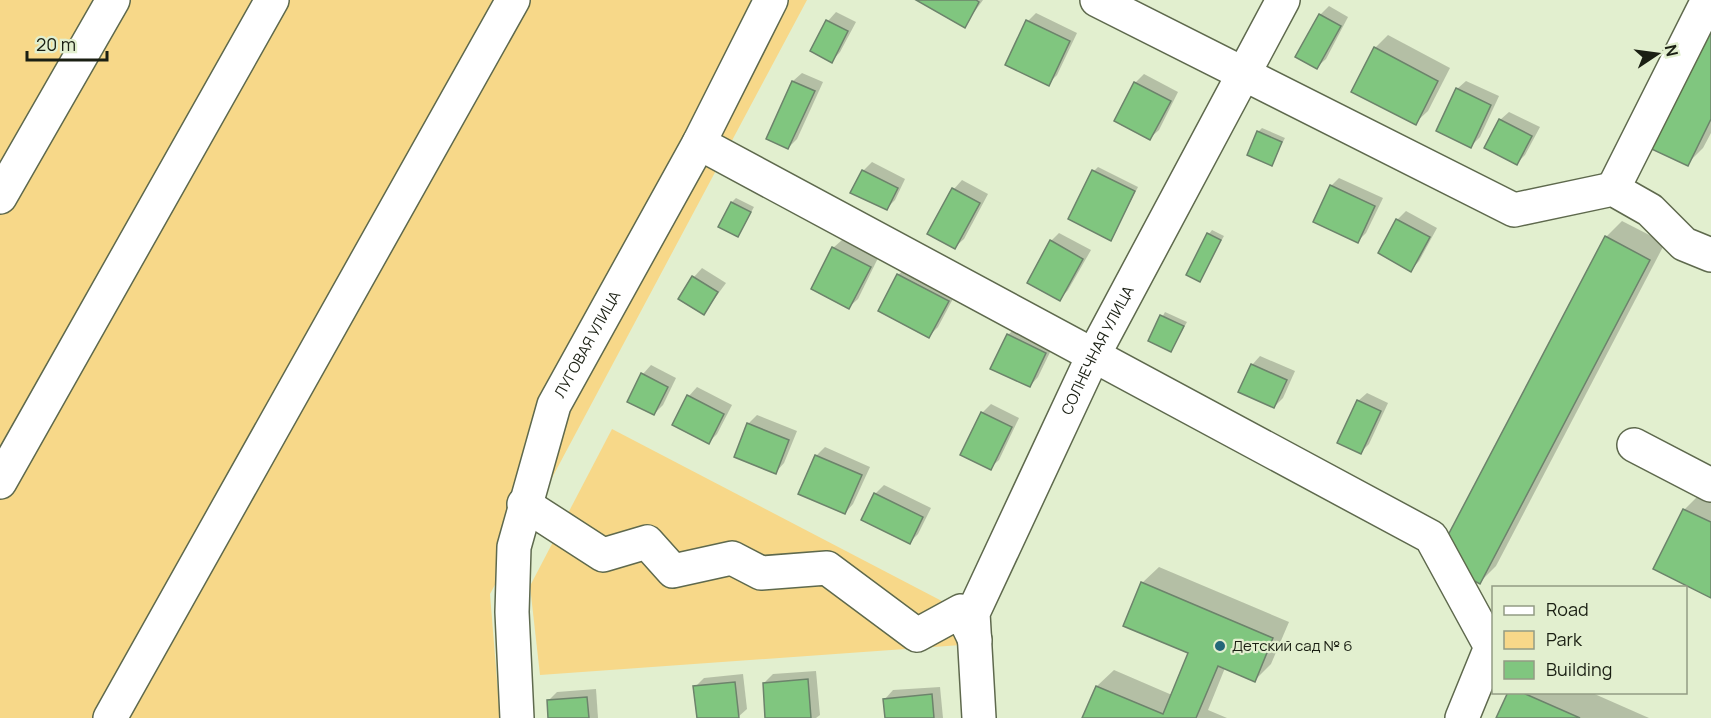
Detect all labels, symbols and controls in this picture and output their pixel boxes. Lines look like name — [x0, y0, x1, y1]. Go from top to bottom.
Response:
scale bar — [27, 24, 106, 62]
north arrow — [1627, 24, 1687, 84]
text: 20 m — [36, 32, 76, 56]
text: N — [1660, 43, 1684, 59]
street label: СОЛНЕЧНАЯ УЛИЦА — [1056, 281, 1139, 418]
street label: ЛУГОВАЯ УЛИЦА — [549, 286, 625, 401]
legend — [1492, 586, 1687, 694]
text: Road — [1546, 597, 1589, 621]
text: Park — [1546, 627, 1583, 651]
place label: Детский сад № 6 — [1232, 635, 1352, 656]
marker: Детский сад № 6 — [1213, 639, 1227, 653]
text: Building — [1546, 657, 1612, 681]

